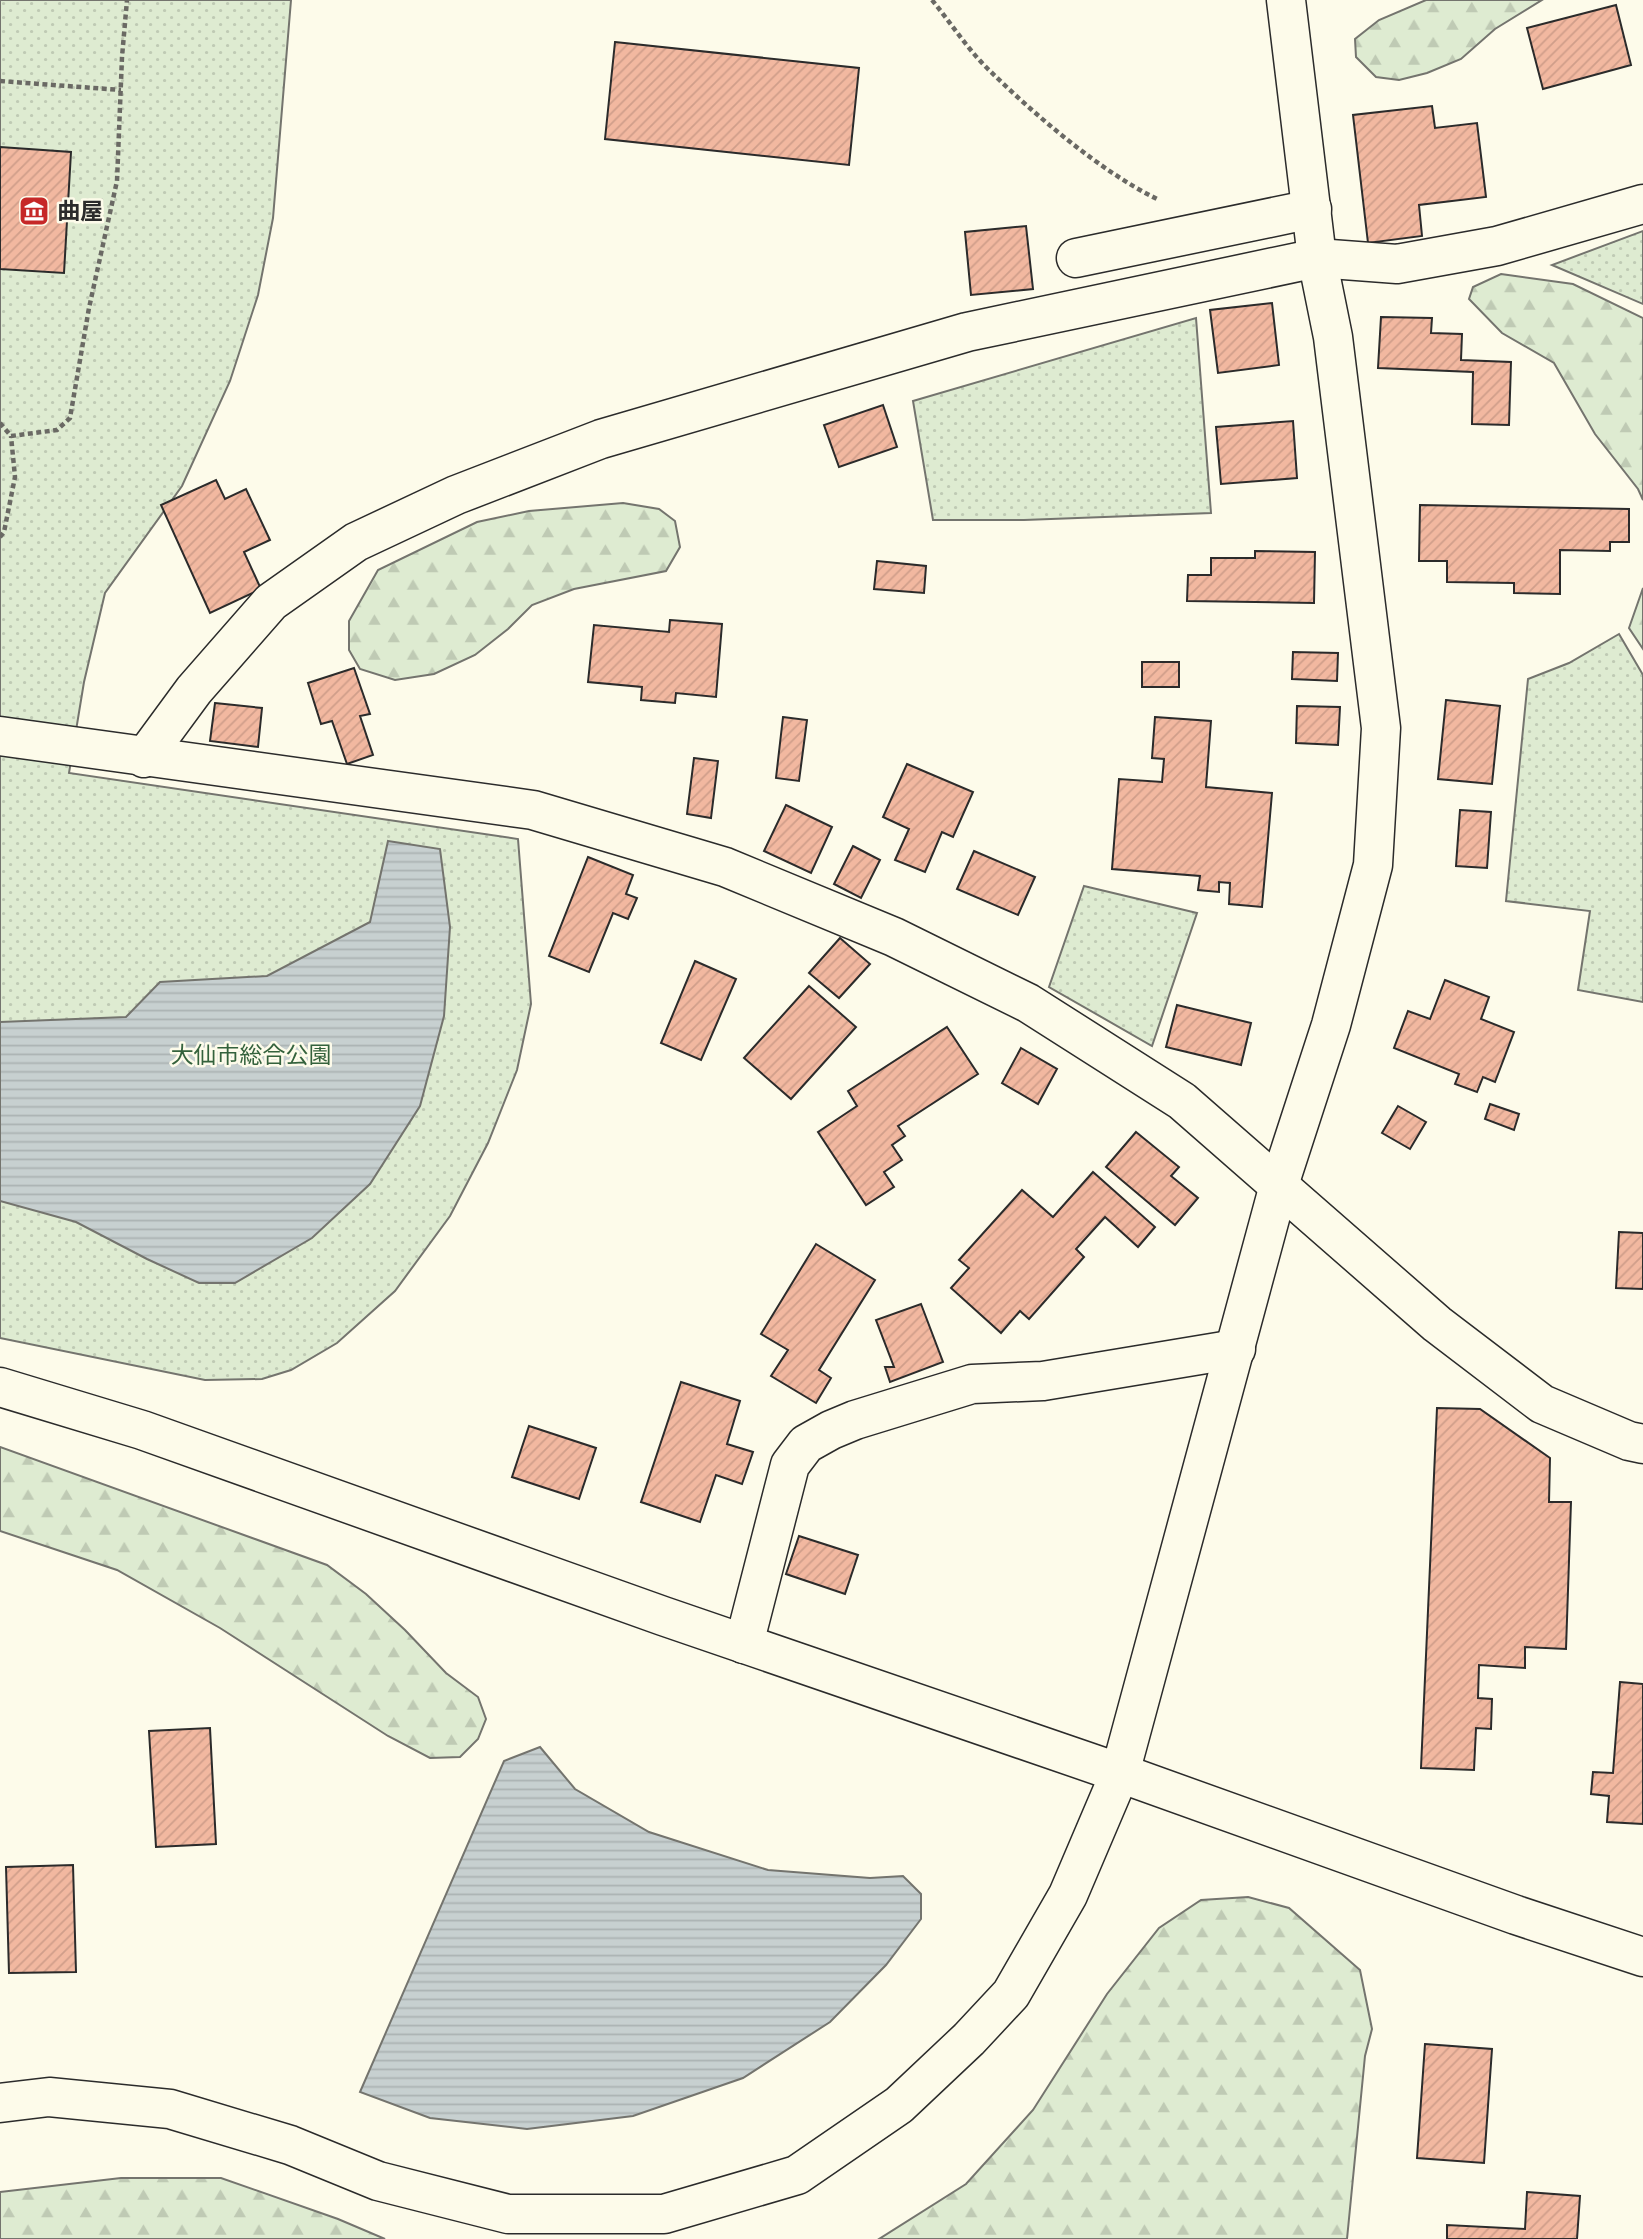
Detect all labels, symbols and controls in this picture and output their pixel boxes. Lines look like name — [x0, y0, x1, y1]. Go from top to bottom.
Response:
museum icon: 曲屋 — [17, 194, 51, 228]
place label: 曲屋 — [57, 198, 103, 225]
park label: 大仙市総合公園 — [171, 1042, 332, 1069]

